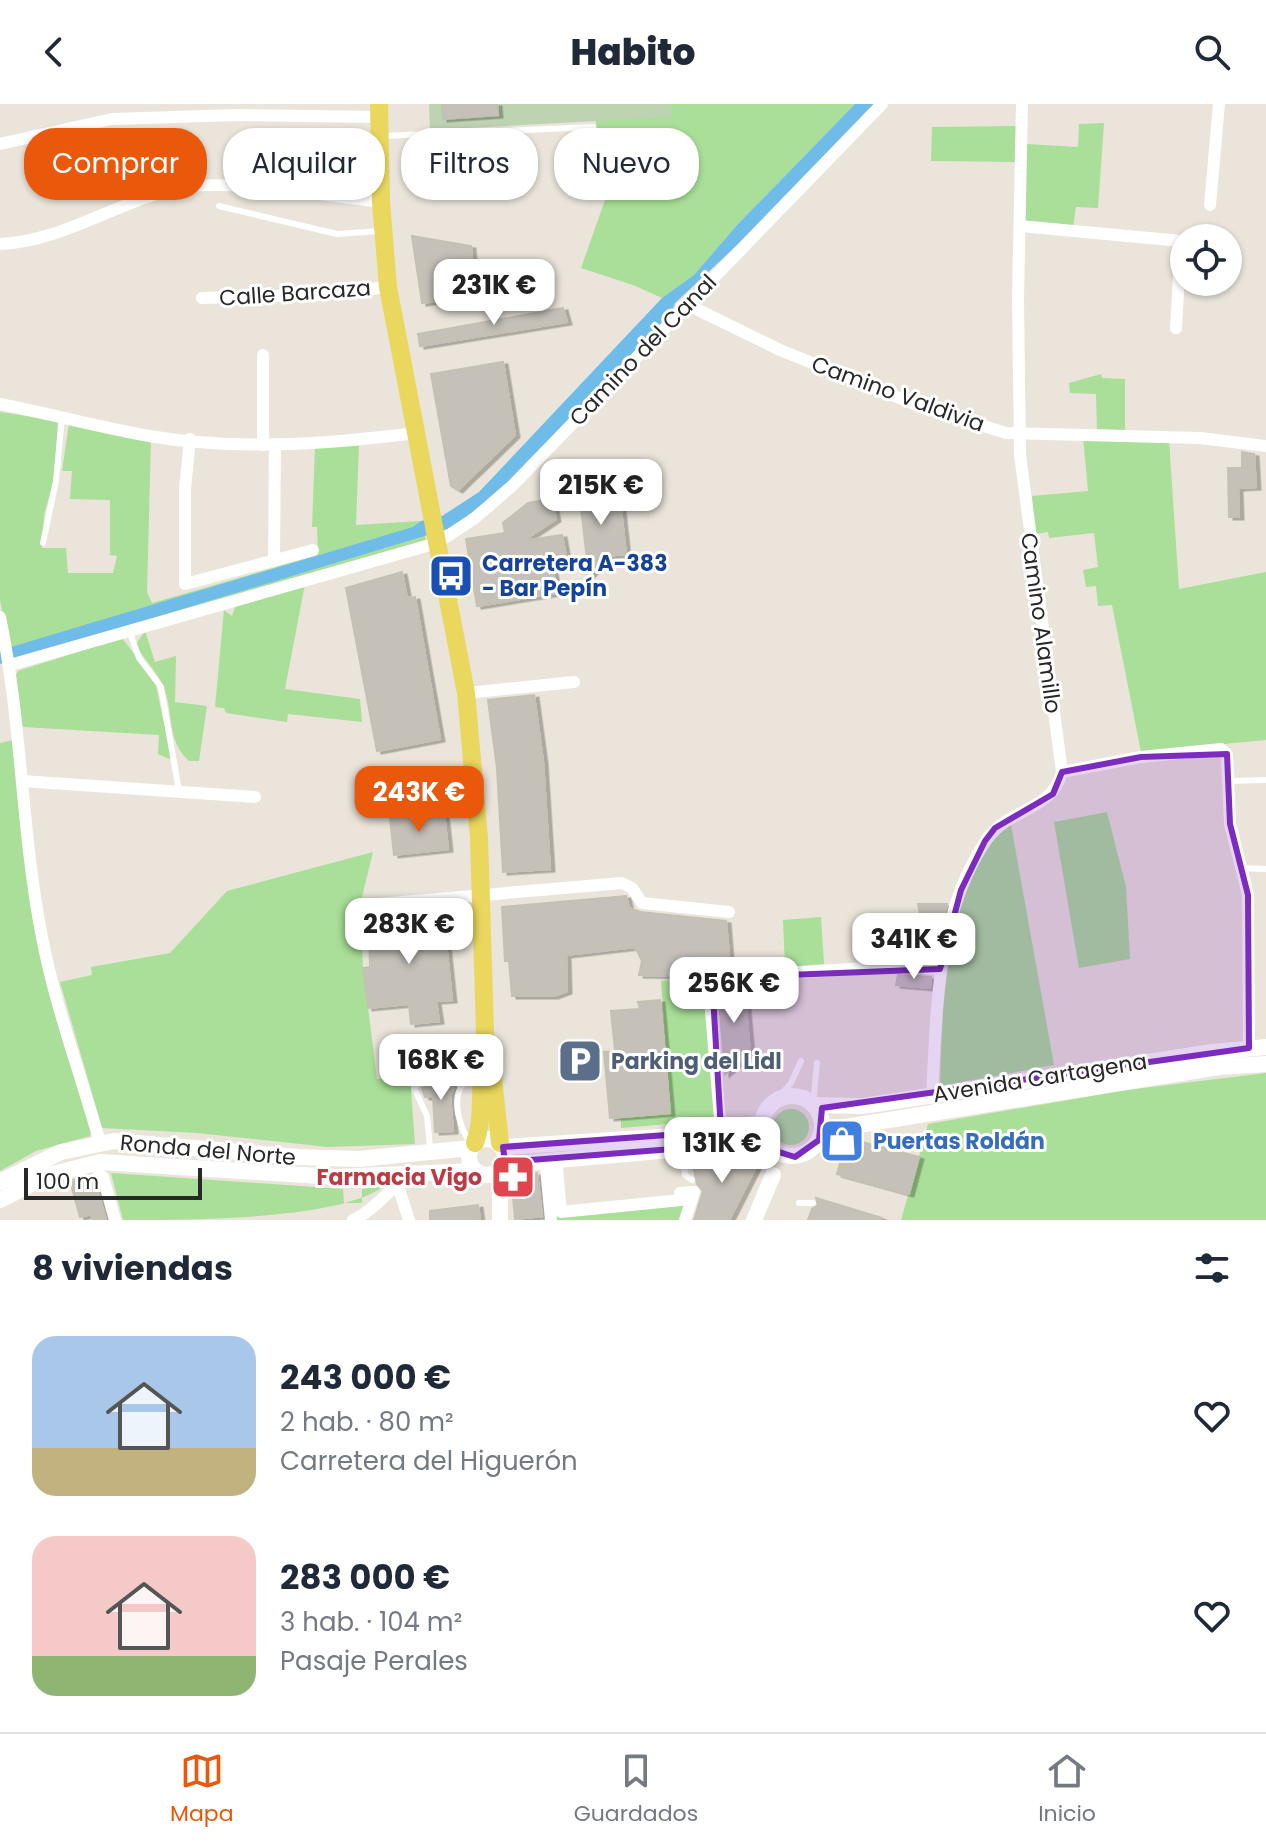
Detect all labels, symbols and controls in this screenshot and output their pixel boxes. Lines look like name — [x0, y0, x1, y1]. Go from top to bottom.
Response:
text: Habito — [571, 27, 695, 78]
icon: back — [32, 30, 76, 74]
icon: search — [1190, 30, 1234, 74]
chip: Comprar — [24, 128, 207, 200]
chip: Alquilar — [223, 128, 385, 200]
chip: Filtros — [401, 128, 538, 200]
chip: Nuevo — [554, 128, 699, 200]
map controls — [1170, 224, 1242, 296]
button: locate — [1170, 224, 1242, 296]
pin: 231K € — [429, 259, 559, 327]
text: 231K € — [452, 267, 536, 303]
street label: Camino del Canal — [562, 267, 724, 433]
street label: Calle Barcaza — [218, 272, 372, 314]
street label: Camino Valdivia — [807, 348, 989, 440]
pin: 215K € — [536, 459, 666, 527]
text: 215K € — [558, 467, 644, 503]
street label: Camino Alamillo — [1013, 531, 1069, 715]
place label: Carretera A-383 - Bar Pepín — [482, 548, 667, 604]
bus stop icon: Carretera A-383 - Bar Pepín — [427, 552, 475, 600]
pin: 243K € — [354, 766, 484, 834]
text: 243K € — [373, 774, 465, 810]
pin: 283K € — [344, 898, 474, 966]
text: 283K € — [363, 906, 455, 942]
pin: 341K € — [849, 913, 979, 981]
text: 341K € — [870, 921, 958, 957]
pin: 256K € — [669, 957, 799, 1025]
text: 256K € — [688, 965, 780, 1001]
pin: 168K € — [376, 1034, 506, 1102]
parking icon: Parking del Lidl — [556, 1037, 604, 1085]
text: 168K € — [397, 1042, 485, 1078]
place label: Parking del Lidl — [611, 1046, 782, 1077]
street label: Avenida Cartagena — [931, 1046, 1149, 1110]
pin: 131K € — [657, 1117, 787, 1185]
shop icon: Puertas Roldán — [818, 1117, 866, 1165]
text: 131K € — [682, 1125, 762, 1161]
place label: Puertas Roldán — [873, 1126, 1045, 1157]
street label: Ronda del Norte — [119, 1127, 297, 1173]
pharmacy icon: Farmacia Vigo — [489, 1153, 537, 1201]
place label: Farmacia Vigo — [316, 1162, 482, 1193]
scale bar — [24, 1164, 202, 1200]
text: 100 m — [36, 1166, 99, 1197]
text: 8 viviendas — [32, 1244, 233, 1292]
icon: filters — [1190, 1246, 1234, 1290]
text: 243 000 € — [280, 1353, 451, 1401]
icon: home — [96, 1368, 192, 1464]
icon: heart — [1190, 1394, 1234, 1438]
text: 2 hab. · 80 m² — [280, 1404, 454, 1440]
text: Carretera del Higuerón — [280, 1443, 578, 1479]
text: 283 000 € — [280, 1553, 450, 1601]
icon: home — [96, 1568, 192, 1664]
icon: heart — [1190, 1594, 1234, 1638]
text: 3 hab. · 104 m² — [280, 1604, 462, 1640]
text: Pasaje Perales — [280, 1643, 468, 1679]
tab: Mapa — [170, 1749, 234, 1830]
tab: Guardados — [574, 1749, 698, 1830]
tab: Inicio — [1038, 1749, 1096, 1830]

